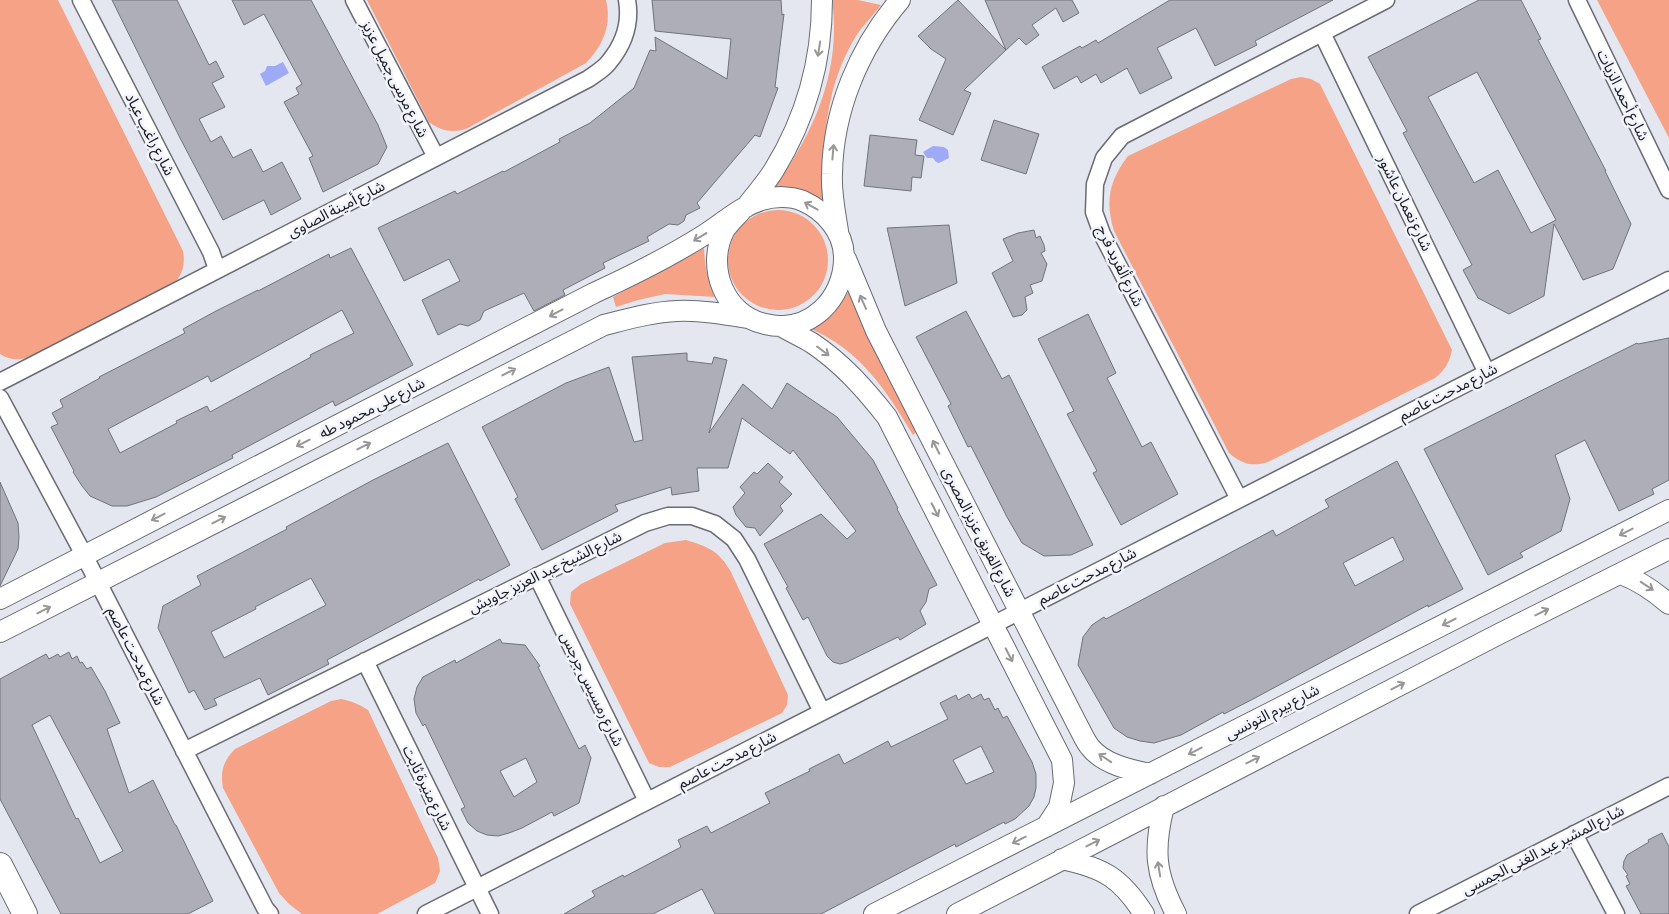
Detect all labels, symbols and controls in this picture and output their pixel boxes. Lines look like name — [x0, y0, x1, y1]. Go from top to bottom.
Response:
street label: شارع مرسى جميل عزيز — [355, 17, 432, 142]
one-way arrow — [814, 40, 824, 56]
street label: شارع أحمد الزيات — [1591, 47, 1653, 145]
street label: شارع راغب عياد — [119, 90, 179, 180]
one-way arrow — [829, 144, 838, 160]
street label: شارع نعمان عاشور — [1371, 151, 1436, 256]
street label: شارع أمينة الصاوى — [284, 177, 389, 244]
one-way arrow — [804, 201, 819, 210]
street label: شارع ألفريد فرج — [1090, 222, 1148, 311]
one-way arrow — [694, 233, 708, 243]
one-way arrow — [858, 295, 867, 310]
one-way arrow — [549, 308, 564, 318]
one-way arrow — [816, 346, 830, 356]
street label: شارع مدحت عاصم — [1396, 359, 1502, 427]
one-way arrow — [501, 367, 516, 377]
street label: شارع على محمود طه — [316, 373, 429, 445]
one-way arrow — [296, 439, 311, 448]
one-way arrow — [931, 440, 940, 455]
one-way arrow — [356, 441, 371, 450]
street label: شارع الفريق عزيز المصرى — [936, 464, 1020, 602]
one-way arrow — [931, 502, 940, 517]
one-way arrow — [151, 512, 166, 522]
one-way arrow — [212, 515, 227, 525]
street label: شارع الشيخ عبد العزيز جاويش — [465, 527, 626, 620]
one-way arrow — [1618, 527, 1633, 537]
street label: شارع مدحت عاصم — [1035, 543, 1141, 611]
one-way arrow — [1639, 581, 1653, 591]
street label: شارع مدحت عاصم — [101, 604, 169, 710]
one-way arrow — [36, 605, 51, 615]
one-way arrow — [1535, 607, 1550, 617]
one-way arrow — [1442, 617, 1457, 627]
street label: شارع رمسيس جرجس — [554, 629, 628, 751]
one-way arrow — [1004, 647, 1014, 662]
street label: شارع بيرم التونسى — [1222, 680, 1324, 746]
one-way arrow — [1390, 681, 1405, 691]
street label: شارع مدحت عاصم — [675, 727, 781, 795]
street label: شارع منيرة ثابت — [396, 742, 456, 835]
one-way arrow — [1188, 746, 1203, 756]
one-way arrow — [1098, 752, 1112, 762]
one-way arrow — [1245, 755, 1260, 764]
street label: شارع المشير عبد الغنى الجمسى — [1459, 801, 1629, 901]
one-way arrow — [1012, 835, 1027, 845]
one-way arrow — [1086, 838, 1101, 848]
one-way arrow — [1154, 861, 1164, 877]

